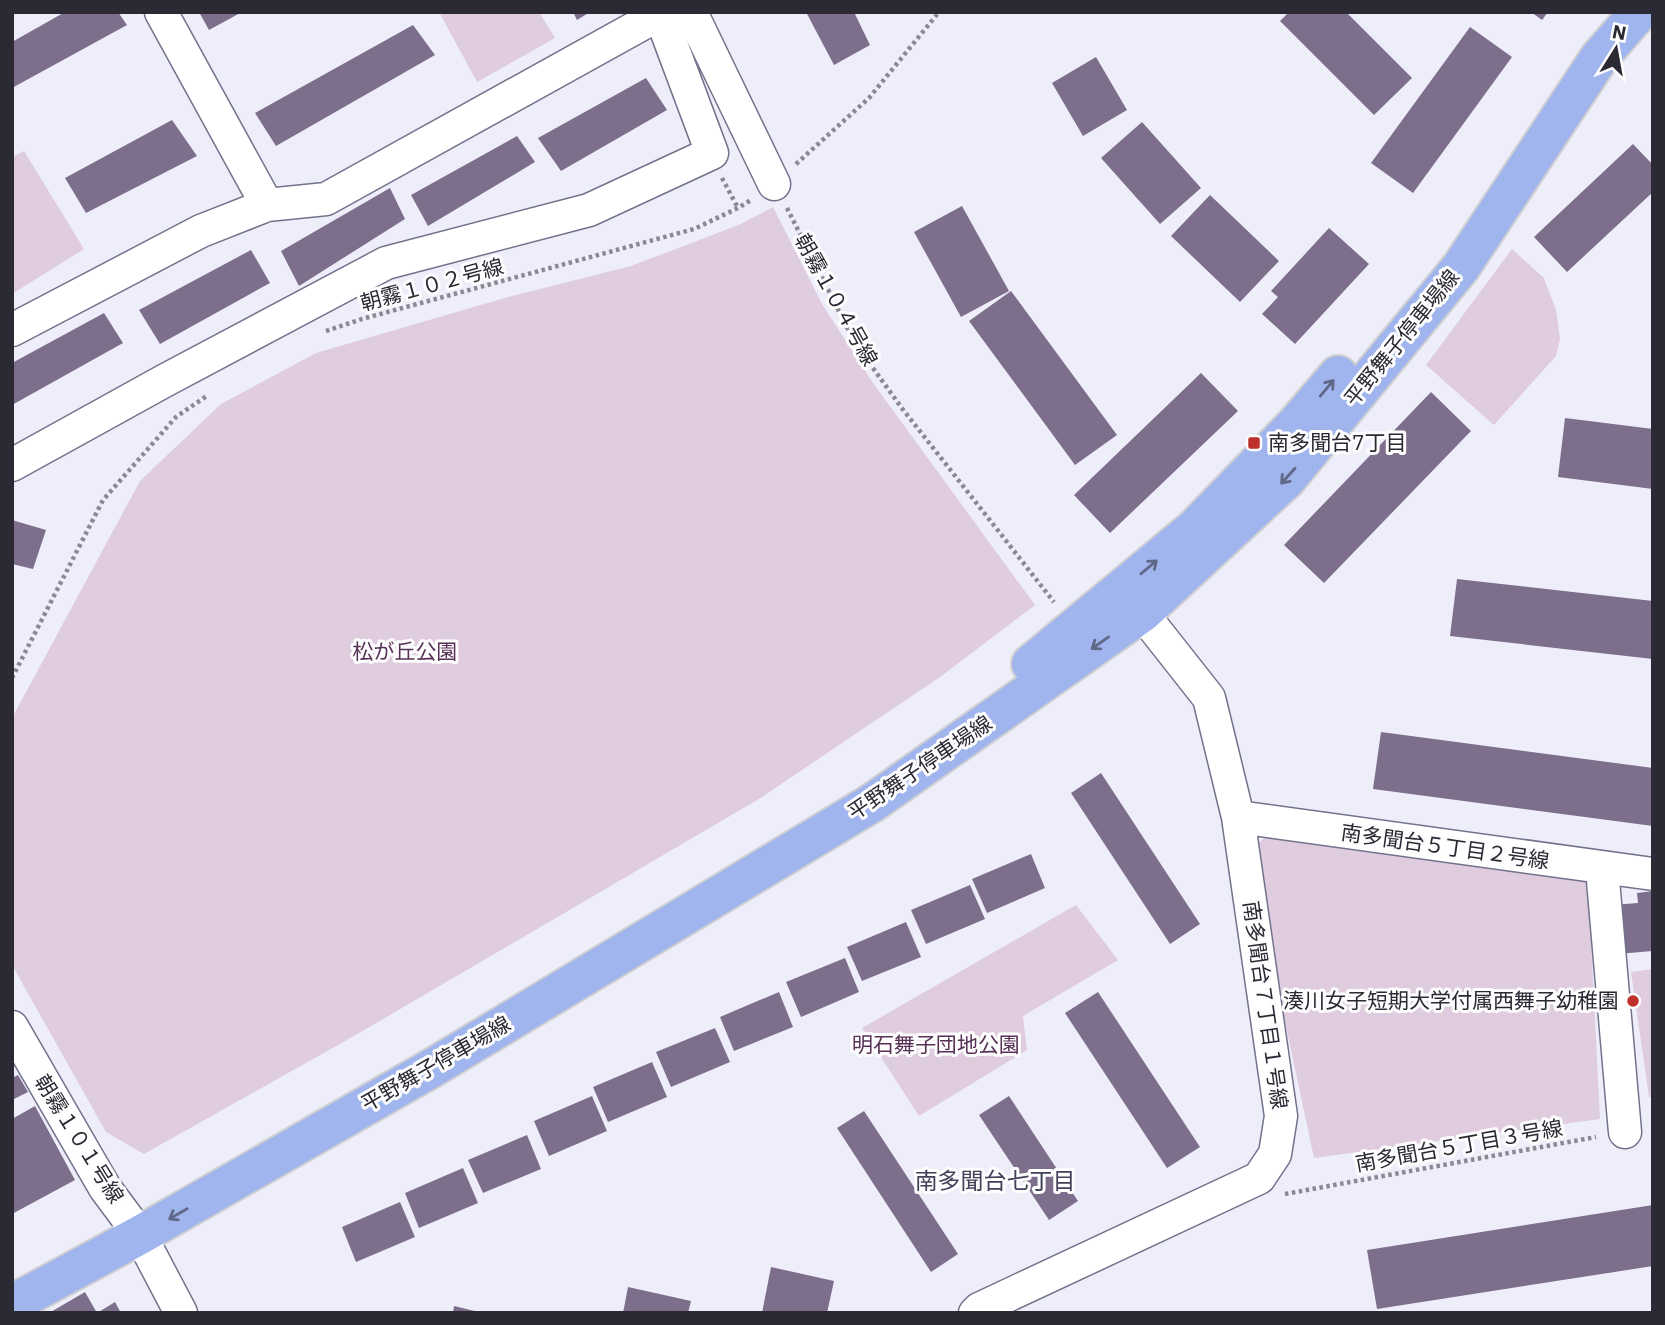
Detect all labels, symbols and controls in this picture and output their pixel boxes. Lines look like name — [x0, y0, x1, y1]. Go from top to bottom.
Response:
north arrow — [1581, 14, 1651, 84]
text: N — [1610, 19, 1628, 45]
street label: 朝霧１０４号線 — [789, 228, 885, 371]
street label: 朝霧１０２号線 — [357, 251, 506, 317]
street label: 平野舞子停車場線 — [1337, 263, 1465, 411]
one-way arrow — [1319, 380, 1335, 398]
place label: 南多聞台7丁目 — [1268, 428, 1407, 456]
marker: 南多聞台7丁目 — [1246, 435, 1262, 451]
one-way arrow — [1280, 467, 1296, 485]
one-way arrow — [1140, 559, 1158, 574]
one-way arrow — [1091, 636, 1110, 650]
park label: 松が丘公園 — [353, 637, 458, 665]
street label: 平野舞子停車場線 — [842, 709, 997, 826]
street label: 南多聞台５丁目２号線 — [1339, 818, 1551, 874]
street label: 南多聞台７丁目１号線 — [1238, 899, 1294, 1111]
place label: 湊川女子短期大学付属西舞子幼稚園 — [1283, 986, 1619, 1014]
marker: 湊川女子短期大学付属西舞子幼稚園 — [1625, 993, 1641, 1009]
street label: 平野舞子停車場線 — [356, 1009, 515, 1117]
park label: 明石舞子団地公園 — [852, 1030, 1020, 1058]
street label: 朝霧１０１号線 — [29, 1069, 131, 1208]
street label: 南多聞台５丁目３号線 — [1353, 1113, 1565, 1177]
district label: 南多聞台七丁目 — [915, 1165, 1076, 1195]
one-way arrow — [168, 1208, 189, 1221]

